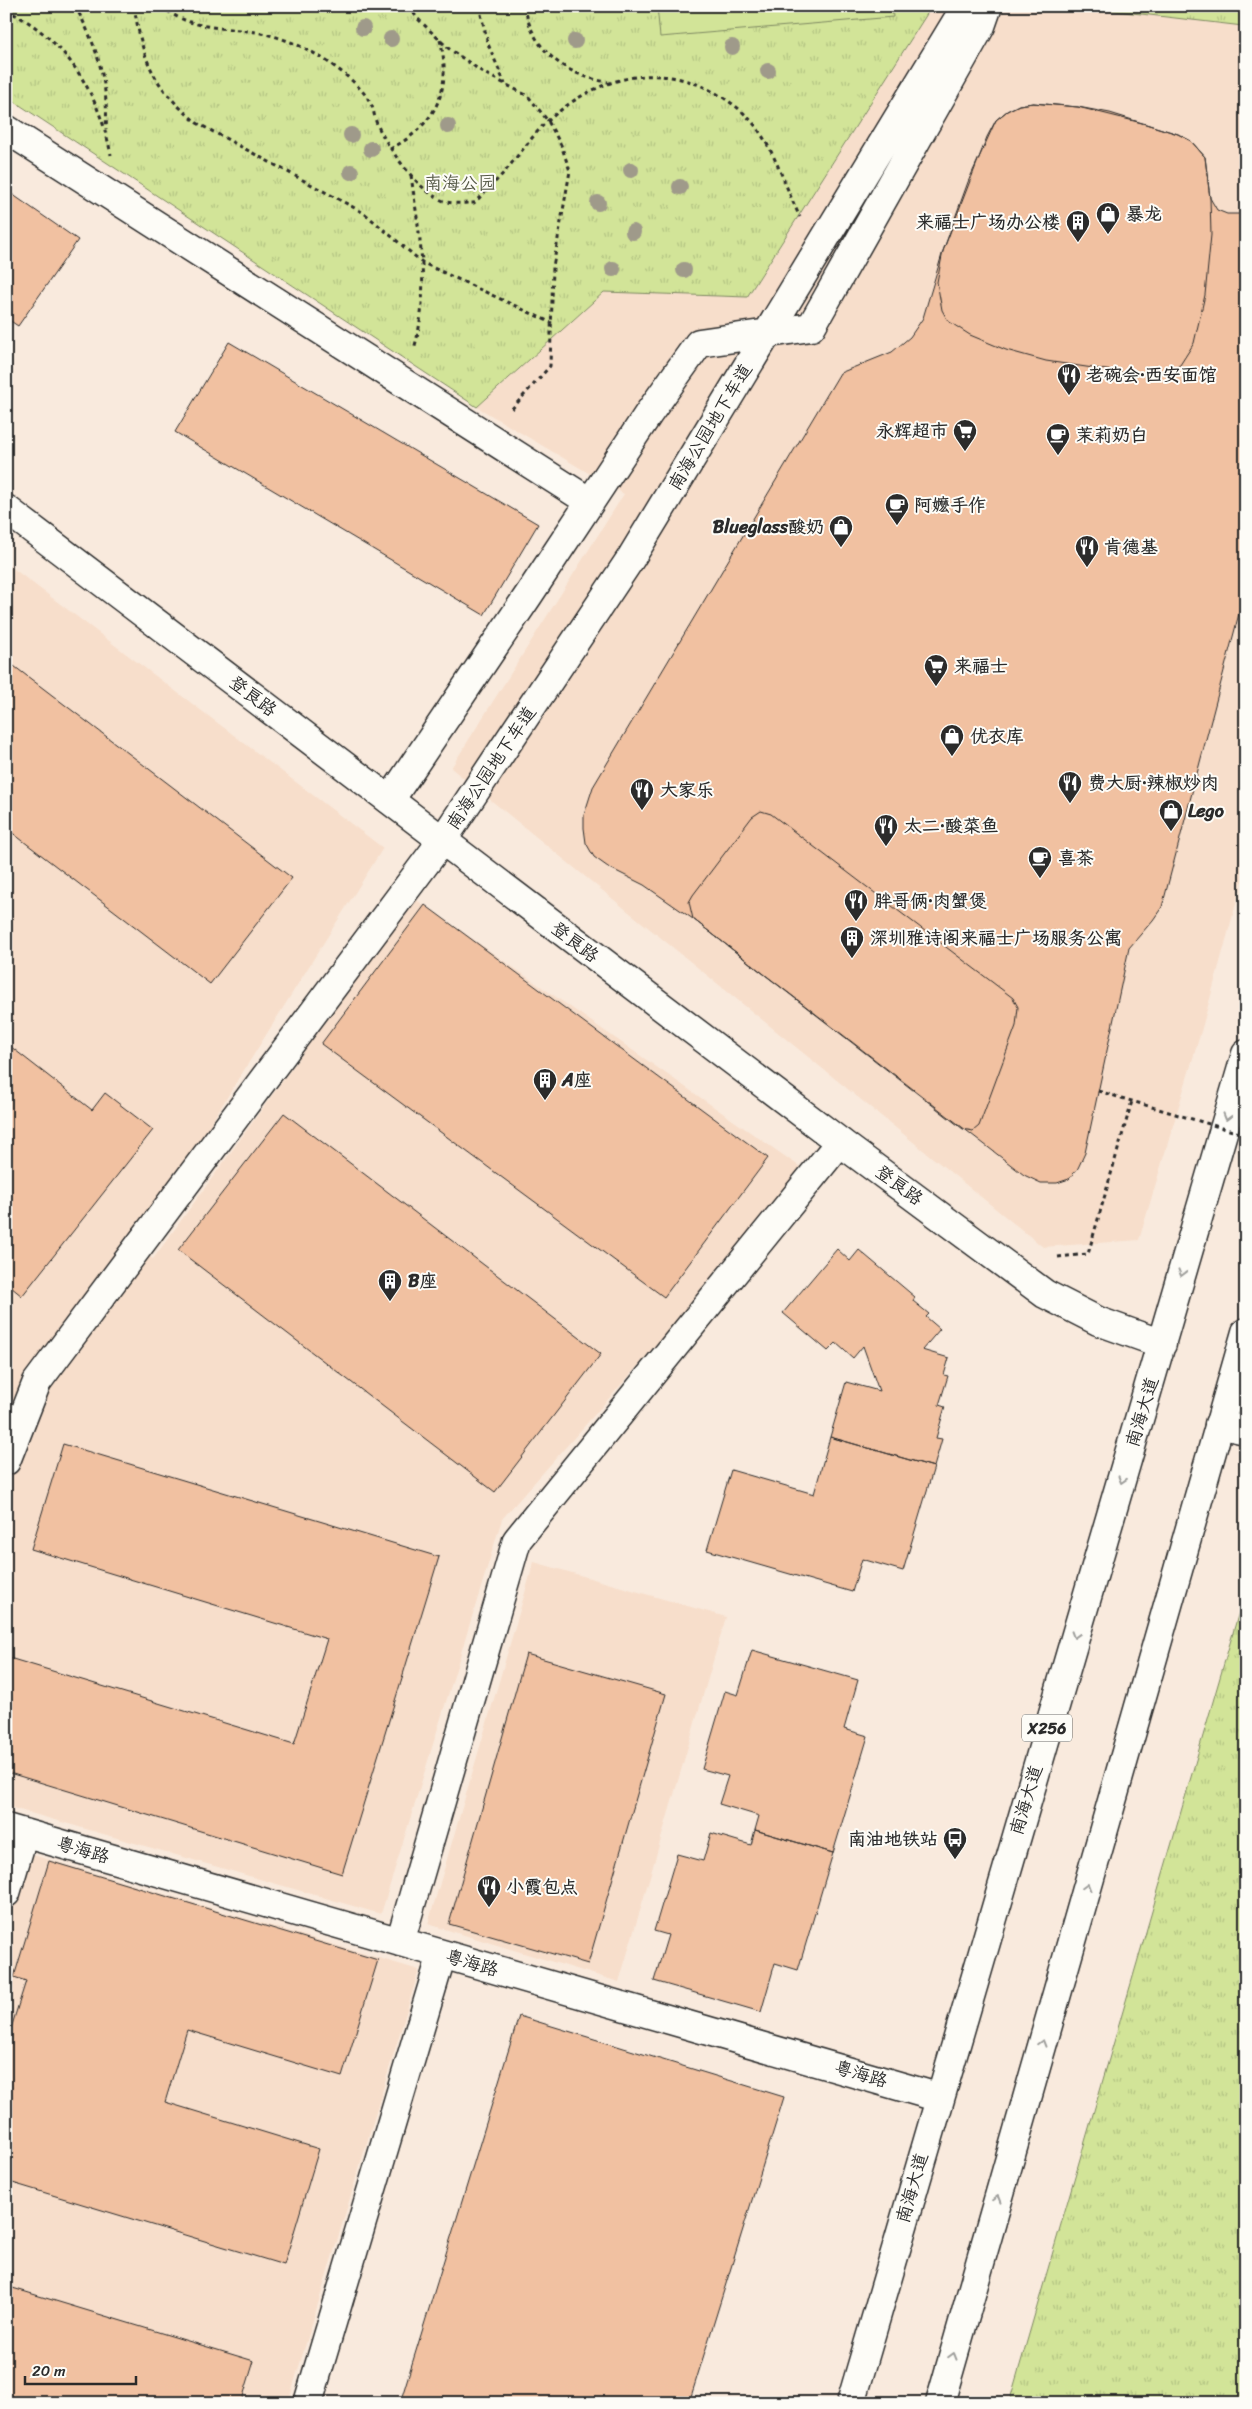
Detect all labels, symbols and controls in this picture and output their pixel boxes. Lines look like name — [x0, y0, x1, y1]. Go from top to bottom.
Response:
park label: 南海公园 — [424, 167, 496, 199]
place label: 暴龙 — [1126, 198, 1162, 230]
shop icon: 暴龙 — [1095, 201, 1121, 235]
place label: 来福士广场办公楼 — [916, 206, 1060, 238]
building icon: 来福士广场办公楼 — [1065, 209, 1091, 243]
street label: 南海公园地下车道 — [659, 357, 761, 497]
place label: 老碗会·西安面馆 — [1086, 359, 1217, 391]
restaurant icon: 老碗会·西安面馆 — [1056, 362, 1082, 396]
place label: 永辉超市 — [876, 415, 948, 447]
supermarket icon: 永辉超市 — [952, 418, 978, 452]
place label: 茉莉奶白 — [1076, 419, 1148, 451]
cafe icon: 茉莉奶白 — [1045, 422, 1071, 456]
place label: 阿嬷手作 — [914, 489, 986, 521]
cafe icon: 阿嬷手作 — [884, 492, 910, 526]
place label: Blueglass酸奶 — [713, 511, 824, 543]
shop icon: Blueglass酸奶 — [828, 514, 854, 548]
place label: 肯德基 — [1104, 531, 1158, 563]
restaurant icon: 肯德基 — [1074, 534, 1100, 568]
place label: 来福士 — [954, 650, 1008, 682]
supermarket icon: 来福士 — [923, 653, 949, 687]
street label: 登良路 — [222, 667, 284, 725]
street label: 南海公园地下车道 — [437, 699, 545, 837]
place label: 优衣库 — [970, 720, 1024, 752]
shop icon: 优衣库 — [939, 723, 965, 757]
place label: 费大厨·辣椒炒肉 — [1088, 767, 1219, 799]
restaurant icon: 费大厨·辣椒炒肉 — [1057, 770, 1083, 804]
place label: 大家乐 — [660, 774, 714, 806]
restaurant icon: 大家乐 — [629, 777, 655, 811]
place label: Lego — [1188, 795, 1225, 827]
shop icon: Lego — [1158, 798, 1184, 832]
place label: 太二·酸菜鱼 — [904, 810, 999, 842]
restaurant icon: 太二·酸菜鱼 — [873, 813, 899, 847]
place label: 喜茶 — [1058, 842, 1094, 874]
cafe icon: 喜茶 — [1027, 845, 1053, 879]
place label: 胖哥俩·肉蟹煲 — [874, 885, 987, 917]
restaurant icon: 胖哥俩·肉蟹煲 — [843, 888, 869, 922]
street label: 登良路 — [544, 913, 606, 971]
place label: 深圳雅诗阁来福士广场服务公寓 — [870, 922, 1122, 954]
building icon: 深圳雅诗阁来福士广场服务公寓 — [839, 925, 865, 959]
place label: A座 — [561, 1064, 592, 1096]
building icon: A座 — [532, 1067, 558, 1101]
one-way arrow — [1223, 1113, 1233, 1121]
street label: 登良路 — [868, 1156, 930, 1214]
place label: B座 — [408, 1265, 437, 1297]
building icon: B座 — [377, 1268, 403, 1302]
one-way arrow — [1178, 1269, 1188, 1277]
street label: 南海大道 — [1116, 1373, 1168, 1451]
one-way arrow — [1117, 1475, 1127, 1483]
one-way arrow — [1071, 1631, 1081, 1639]
road number: X256 — [1022, 1715, 1072, 1742]
street label: 南海大道 — [1000, 1761, 1052, 1839]
place label: 南油地铁站 — [848, 1823, 938, 1855]
bus stop icon: 南油地铁站 — [942, 1826, 968, 1860]
street label: 粤海路 — [53, 1827, 113, 1873]
place label: 小霞包点 — [506, 1871, 578, 1903]
restaurant icon: 小霞包点 — [476, 1874, 502, 1908]
one-way arrow — [1081, 1883, 1091, 1892]
street label: 粤海路 — [442, 1940, 502, 1986]
one-way arrow — [1036, 2040, 1046, 2048]
street label: 粤海路 — [831, 2051, 891, 2097]
street label: 南海大道 — [887, 2149, 937, 2227]
one-way arrow — [992, 2196, 1002, 2204]
one-way arrow — [948, 2352, 958, 2360]
scale bar — [25, 2354, 136, 2386]
text: 20 m — [32, 2358, 66, 2384]

